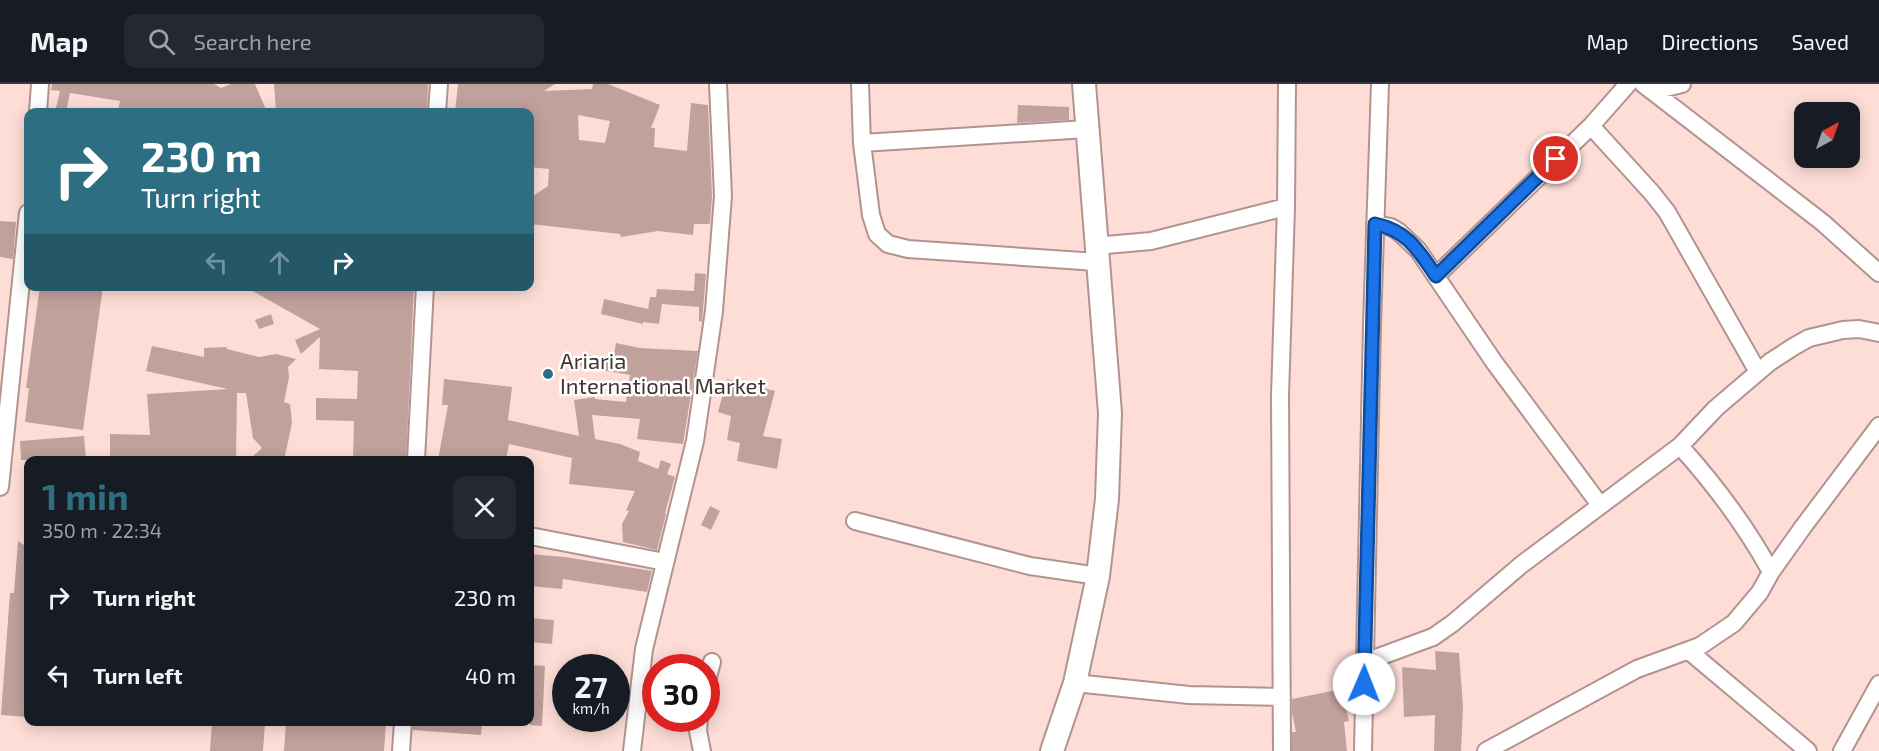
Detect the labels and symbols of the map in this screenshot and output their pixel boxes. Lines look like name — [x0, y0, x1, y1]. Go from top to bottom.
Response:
north arrow — [1794, 102, 1860, 168]
pin — [1530, 133, 1581, 184]
place label: Ariaria International Market — [560, 347, 766, 398]
marker: Ariaria International Market — [541, 367, 555, 381]
position arrow — [1332, 652, 1396, 716]
speed limit sign: 30 — [642, 654, 720, 732]

